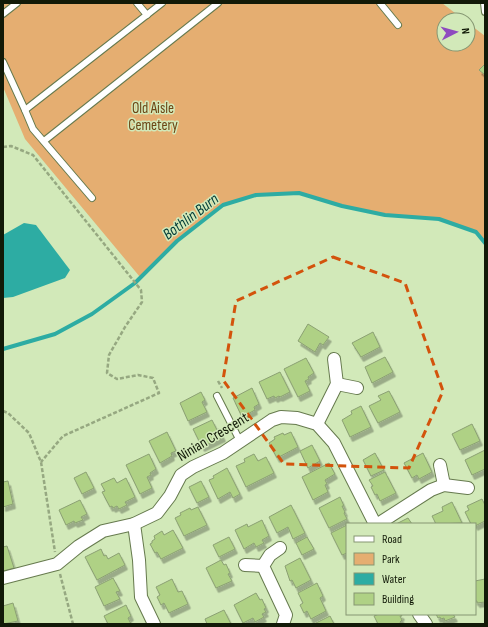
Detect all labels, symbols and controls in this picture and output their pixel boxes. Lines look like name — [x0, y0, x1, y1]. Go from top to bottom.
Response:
north arrow — [436, 12, 476, 52]
text: N — [459, 27, 472, 35]
park label: Old Aisle Cemetery — [128, 99, 178, 135]
water label: Bothlin Burn — [159, 190, 223, 244]
street label: Ninian Crescent — [174, 408, 253, 466]
legend — [346, 523, 476, 615]
text: Road — [382, 532, 402, 547]
text: Park — [382, 552, 400, 567]
text: Water — [382, 572, 406, 587]
text: Building — [382, 592, 414, 607]

